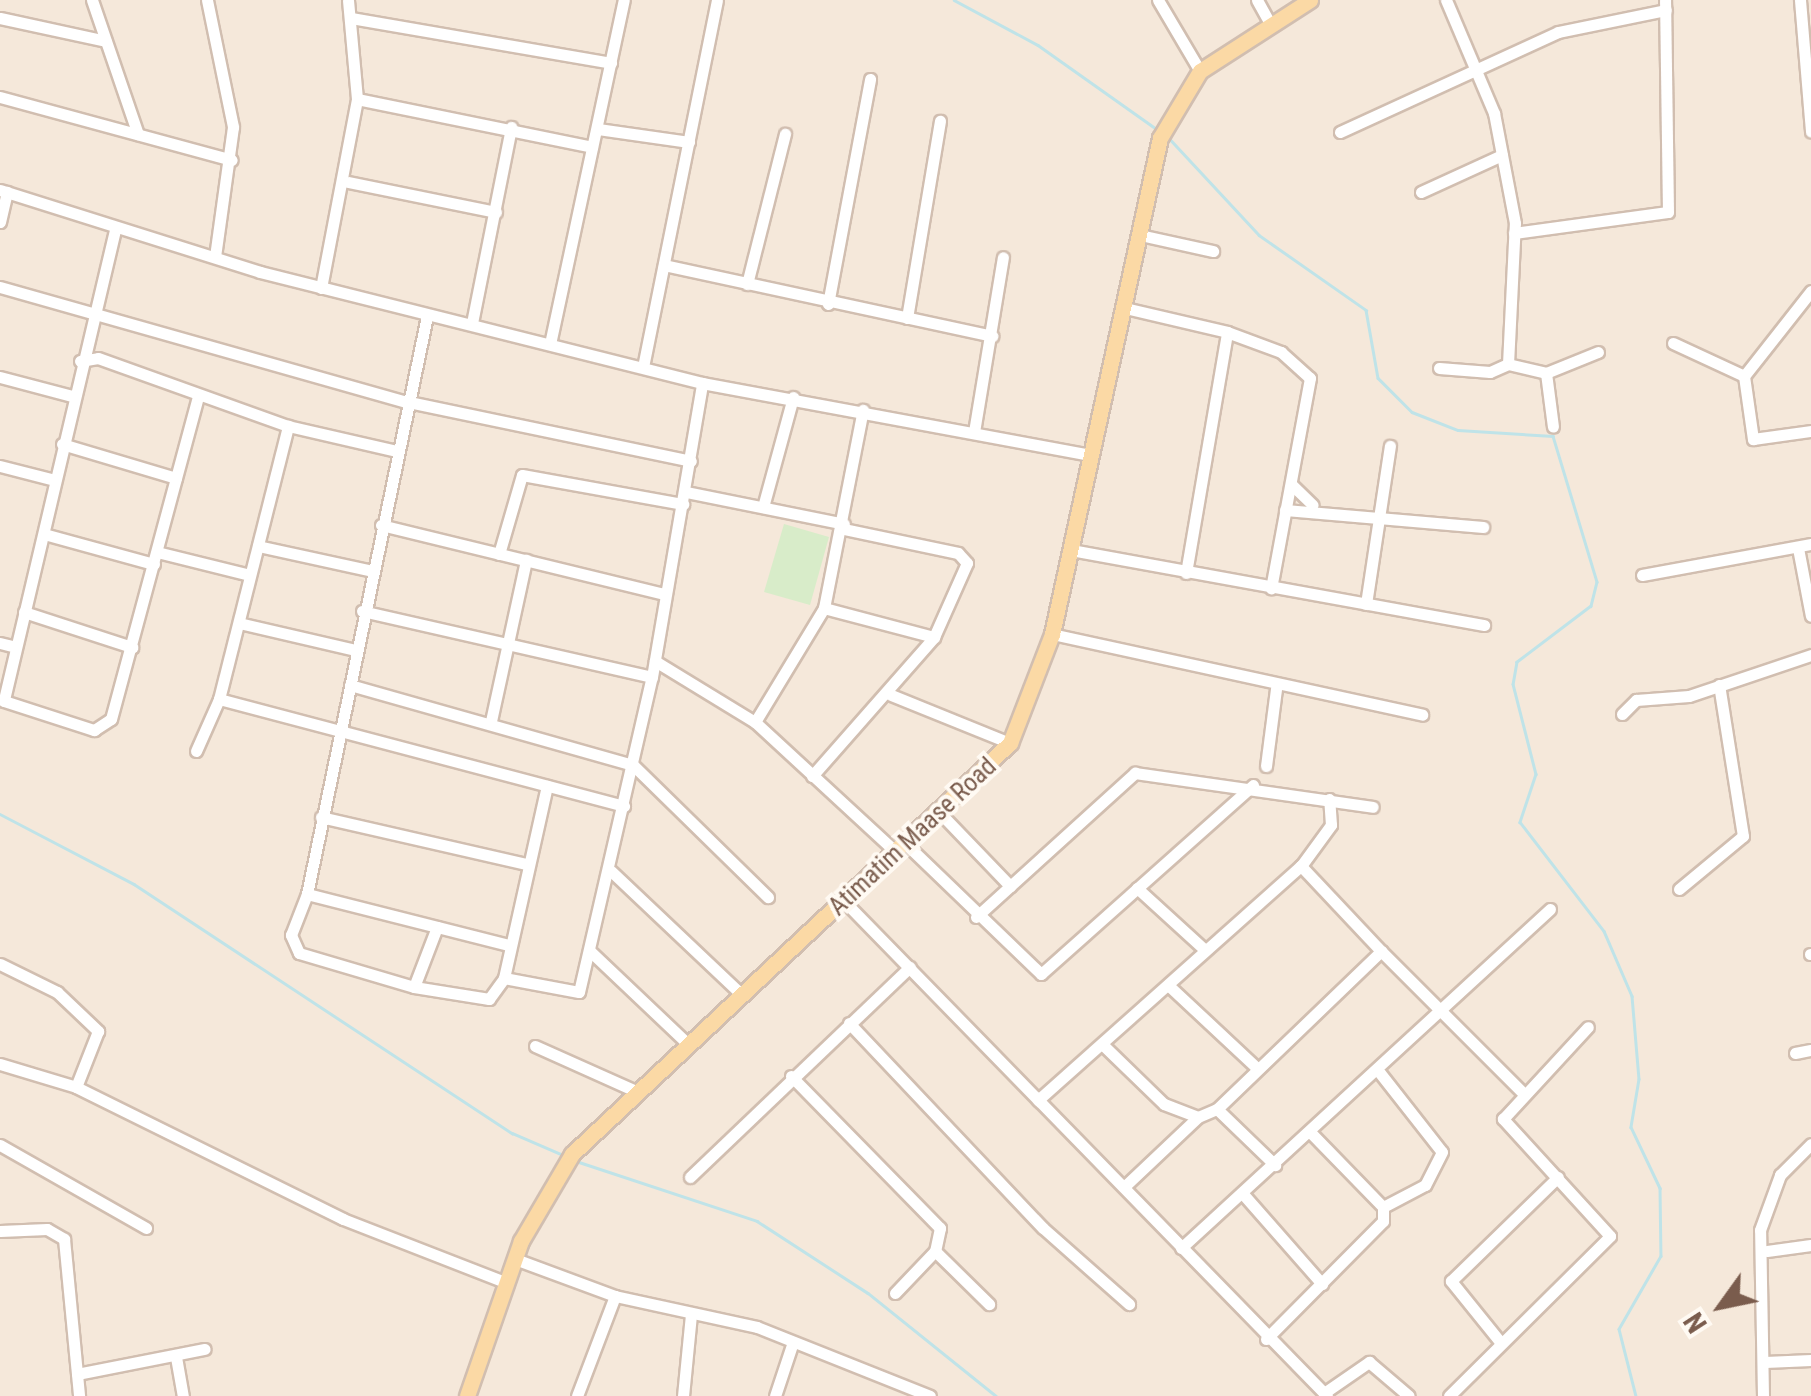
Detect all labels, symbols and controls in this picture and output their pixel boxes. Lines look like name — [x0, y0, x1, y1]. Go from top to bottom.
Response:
street label: Atimatim Maase Road — [823, 752, 1003, 922]
north arrow — [1671, 1256, 1771, 1356]
text: N — [1677, 1306, 1714, 1339]

